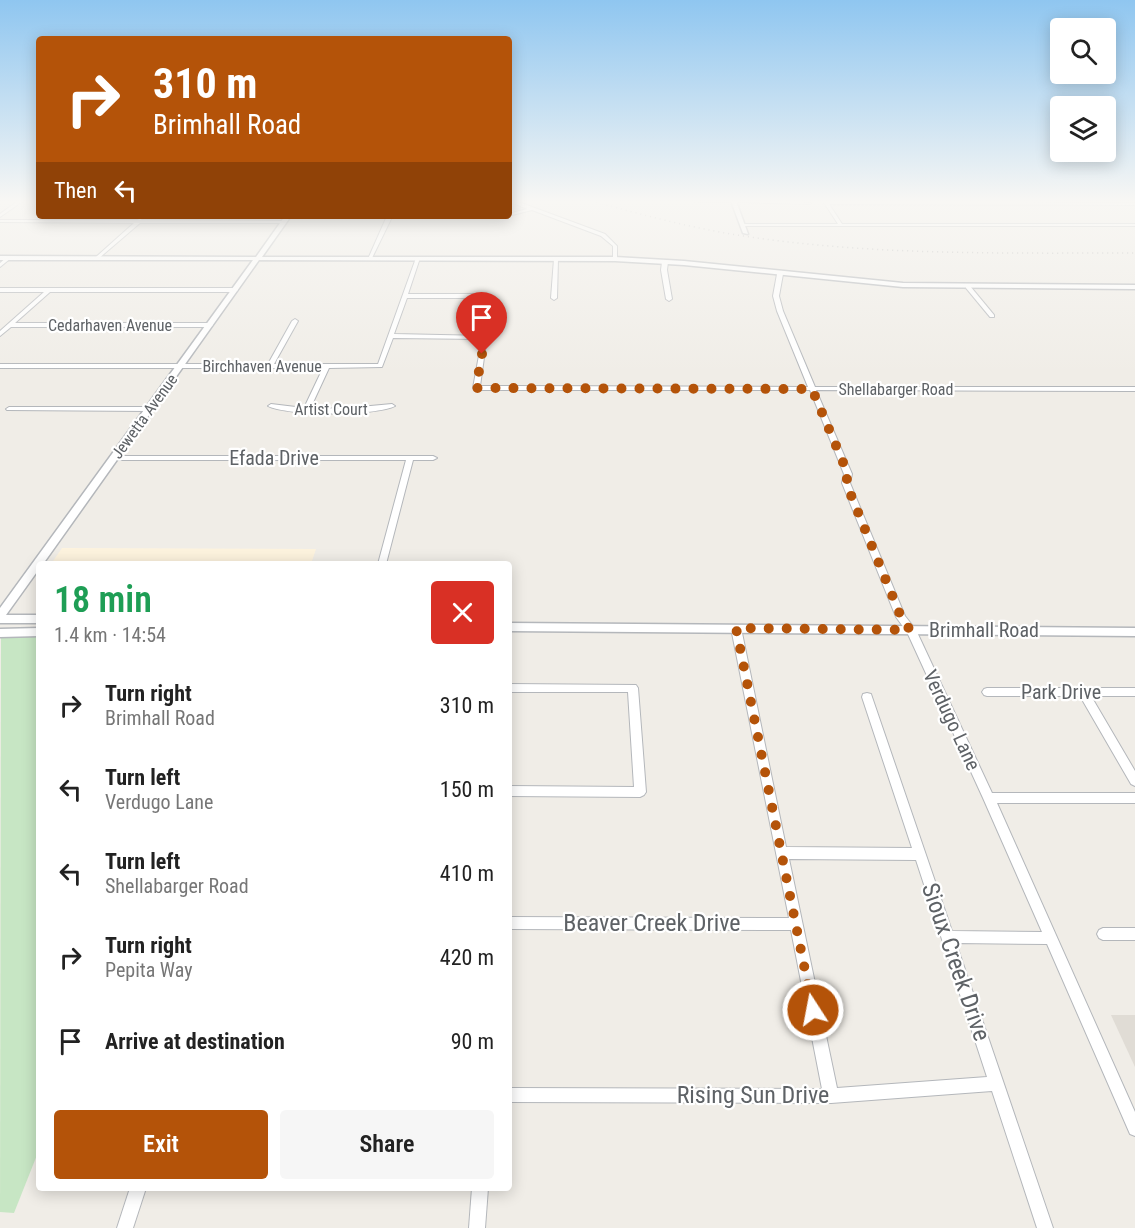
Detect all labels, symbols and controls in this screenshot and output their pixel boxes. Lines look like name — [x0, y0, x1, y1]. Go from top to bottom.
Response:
map controls — [1050, 18, 1116, 162]
button: search — [1050, 18, 1116, 84]
text: 310 m — [153, 59, 258, 108]
icon: right — [54, 60, 132, 138]
button: layers — [1050, 96, 1116, 162]
text: Brimhall Road — [153, 109, 301, 141]
icon: left — [109, 174, 142, 207]
text: Then — [54, 178, 97, 203]
pin — [456, 292, 507, 354]
icon: arrive — [465, 301, 498, 334]
street label: Cedarhaven Avenue — [48, 316, 172, 335]
street label: Birchhaven Avenue — [202, 357, 322, 376]
street label: Jewetta Avenue — [107, 370, 181, 462]
street label: Shellabarger Road — [839, 380, 953, 399]
street label: Artist Court — [294, 400, 368, 419]
street label: Efada Drive — [229, 446, 319, 470]
text: 18 min — [54, 579, 152, 621]
button: close — [431, 581, 494, 644]
street label: Brimhall Road — [929, 618, 1039, 642]
text: 1.4 km · 14:54 — [54, 623, 166, 647]
street label: Verdugo Lane — [918, 666, 986, 774]
street label: Park Drive — [1021, 680, 1101, 704]
text: Turn right — [105, 681, 192, 706]
icon: right — [54, 689, 87, 722]
text: 310 m — [440, 693, 494, 718]
text: Brimhall Road — [105, 706, 215, 730]
text: Turn left — [105, 765, 180, 790]
icon: left — [54, 773, 87, 806]
text: 150 m — [440, 777, 494, 802]
text: Verdugo Lane — [105, 790, 213, 814]
text: Turn left — [105, 849, 180, 874]
icon: left — [54, 857, 87, 890]
text: 410 m — [440, 861, 494, 886]
text: Shellabarger Road — [105, 874, 249, 898]
street label: Sioux Creek Drive — [916, 879, 996, 1045]
street label: Beaver Creek Drive — [563, 909, 741, 937]
text: Turn right — [105, 933, 192, 958]
icon: right — [54, 941, 87, 974]
text: 420 m — [440, 945, 494, 970]
text: Pepita Way — [105, 958, 193, 982]
position arrow — [781, 978, 845, 1042]
icon: arrive — [54, 1025, 87, 1058]
text: Arrive at destination — [105, 1029, 285, 1054]
text: 90 m — [451, 1029, 494, 1054]
street label: Rising Sun Drive — [677, 1081, 829, 1109]
button: Exit — [54, 1110, 268, 1179]
button: Share — [280, 1110, 494, 1179]

